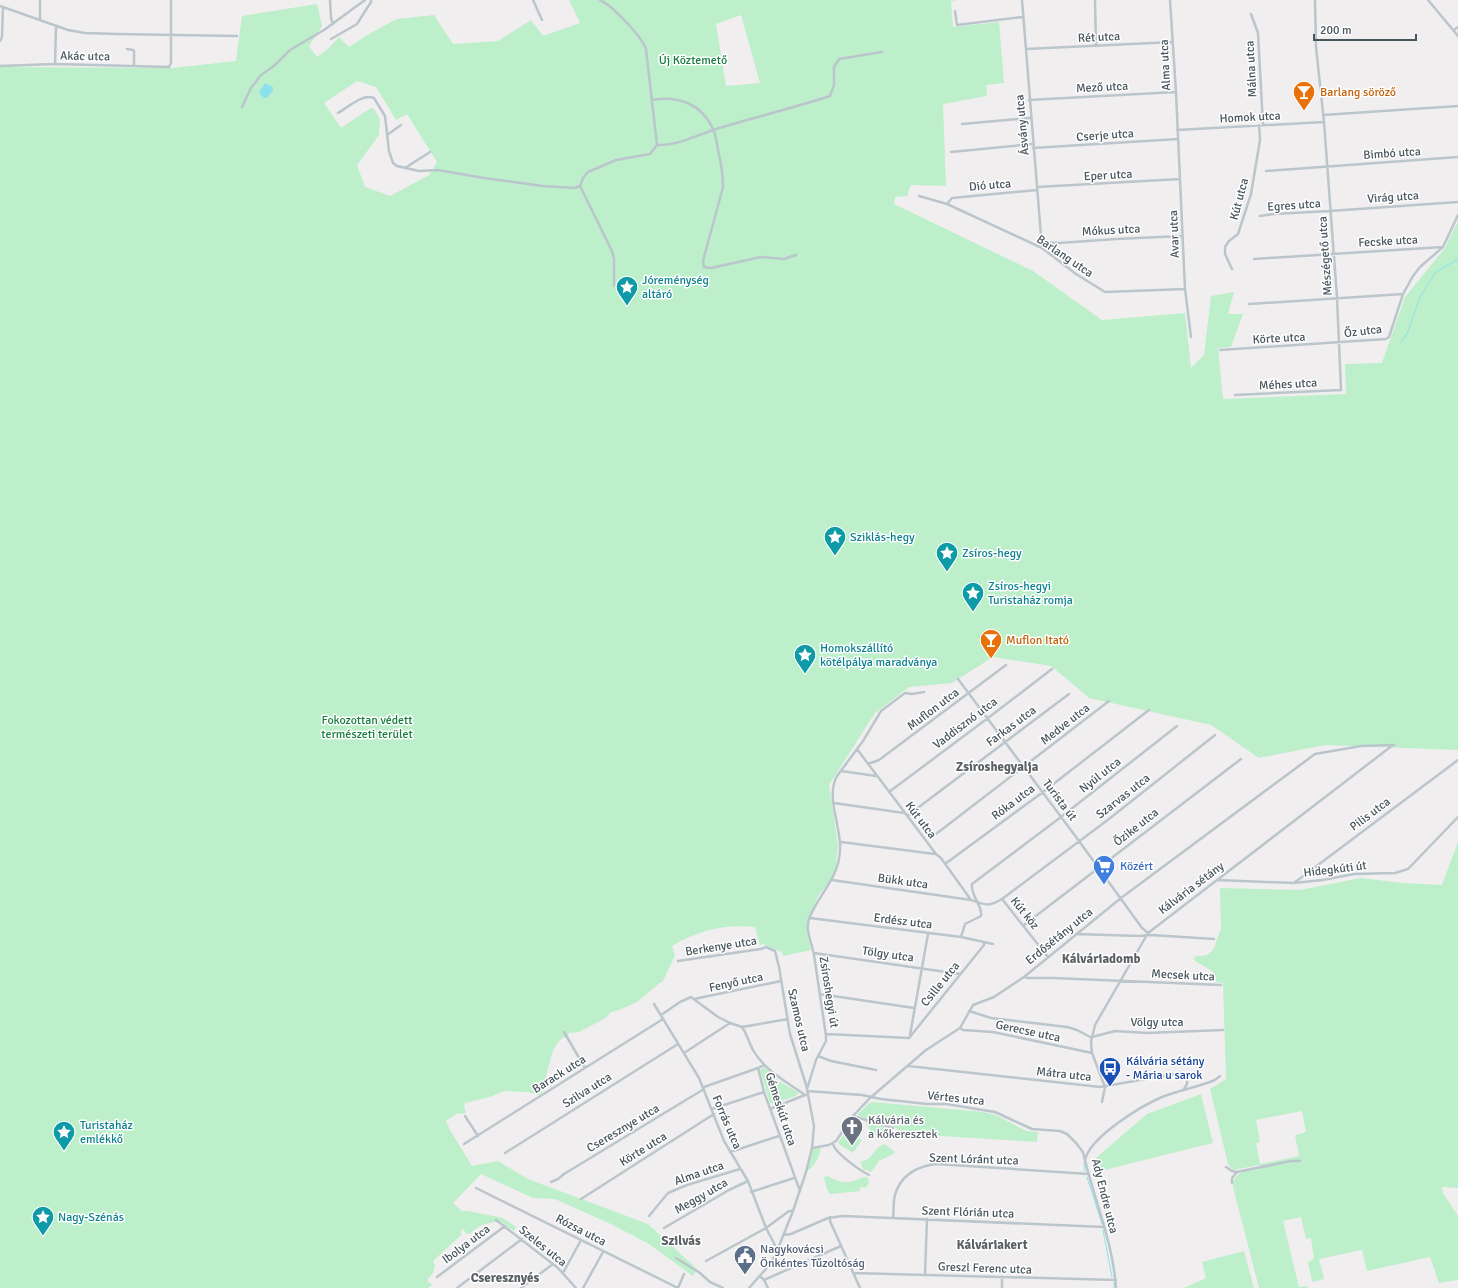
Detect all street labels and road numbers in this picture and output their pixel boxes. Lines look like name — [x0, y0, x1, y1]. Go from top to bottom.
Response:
street label: Rét utca — [1078, 29, 1121, 46]
street label: Alma utca — [1157, 39, 1174, 91]
street label: Málna utca — [1243, 40, 1260, 98]
street label: Akác utca — [60, 49, 110, 64]
street label: Mező utca — [1076, 79, 1128, 96]
street label: Ásvány utca — [1012, 94, 1033, 156]
street label: Homok utca — [1219, 108, 1281, 127]
street label: Cserje utca — [1076, 126, 1134, 145]
street label: Bimbó utca — [1363, 144, 1421, 163]
street label: Eper utca — [1083, 167, 1133, 184]
street label: Dió utca — [968, 176, 1012, 195]
street label: Kút utca — [1227, 177, 1252, 222]
street label: Virág utca — [1367, 188, 1419, 207]
street label: Egres utca — [1267, 196, 1321, 215]
street label: Avar utca — [1166, 210, 1183, 258]
street label: Mészégető utca — [1315, 216, 1336, 296]
street label: Mókus utca — [1081, 221, 1141, 240]
street label: Barlang utca — [1033, 232, 1096, 281]
street label: Fecske utca — [1358, 232, 1418, 251]
street label: Őz utca — [1343, 322, 1383, 341]
street label: Körte utca — [1252, 330, 1306, 347]
street label: Méhes utca — [1258, 375, 1318, 394]
street label: Muflon utca — [904, 685, 962, 734]
street label: Vaddisznó utca — [930, 694, 1000, 753]
street label: Medve utca — [1038, 701, 1093, 748]
street label: Farkas utca — [983, 703, 1039, 750]
street label: Nyúl utca — [1076, 754, 1124, 796]
street label: Szarvas utca — [1093, 771, 1153, 822]
street label: Turista út — [1039, 777, 1080, 824]
street label: Róka utca — [989, 781, 1038, 824]
street label: Pilis utca — [1347, 794, 1394, 835]
street label: Kút utca — [902, 799, 939, 842]
street label: Őzike utca — [1111, 805, 1162, 850]
street label: Hidegkúti út — [1303, 858, 1367, 881]
street label: Kálvária sétány — [1156, 859, 1227, 918]
street label: Bükk utca — [877, 871, 929, 892]
street label: Kút köz — [1007, 894, 1042, 933]
street label: Erdősétány utca — [1023, 905, 1096, 968]
street label: Erdész utca — [873, 910, 933, 933]
street label: Berkenye utca — [684, 933, 758, 960]
street label: Tölgy utca — [861, 943, 915, 966]
street label: Zsíroshegyi út — [815, 955, 842, 1029]
street label: Csille utca — [918, 959, 963, 1010]
street label: Mecsek utca — [1151, 966, 1215, 985]
street label: Fenyő utca — [708, 969, 765, 996]
street label: Szamos utca — [784, 987, 813, 1053]
street label: Völgy utca — [1130, 1015, 1184, 1030]
street label: Gerecse utca — [994, 1017, 1062, 1046]
street label: Barack utca — [530, 1052, 589, 1097]
street label: Mátra utca — [1036, 1064, 1092, 1085]
street label: Szilva utca — [560, 1069, 615, 1111]
street label: Gémeskút utca — [762, 1071, 799, 1148]
street label: Vértes utca — [927, 1088, 985, 1109]
street label: Forrás utca — [708, 1093, 745, 1151]
street label: Cseresznye utca — [584, 1101, 662, 1156]
street label: Körte utca — [617, 1129, 670, 1170]
street label: Szent Lóránt utca — [929, 1150, 1019, 1169]
street label: Ady Endre utca — [1088, 1157, 1121, 1235]
street label: Alma utca — [672, 1158, 726, 1189]
street label: Meggy utca — [672, 1175, 731, 1218]
street label: Szent Flórián utca — [921, 1203, 1015, 1222]
street label: Rózsa utca — [553, 1211, 609, 1250]
street label: Ibolya utca — [439, 1222, 493, 1267]
street label: Szeles utca — [516, 1222, 570, 1270]
street label: Greszl Ferenc utca — [938, 1259, 1032, 1278]

